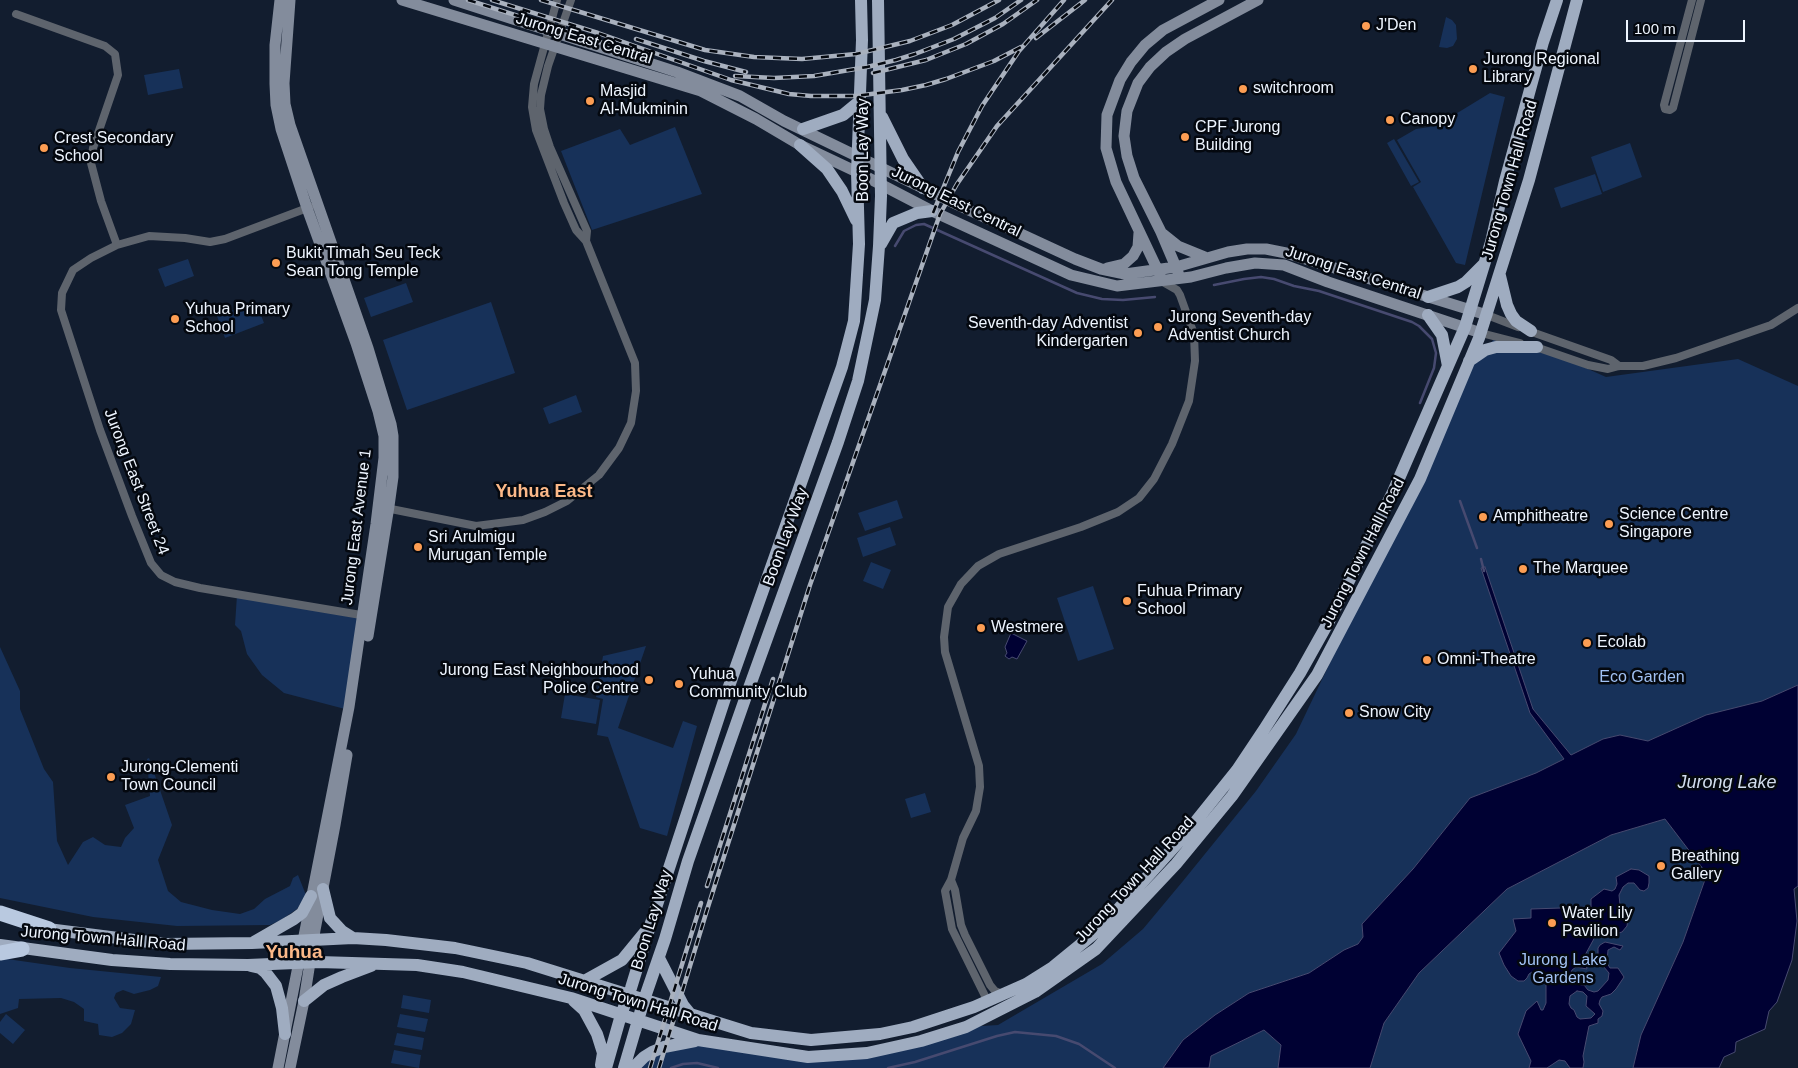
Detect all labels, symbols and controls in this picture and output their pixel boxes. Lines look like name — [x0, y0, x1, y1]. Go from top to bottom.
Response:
street label: Jurong East Central — [514, 9, 654, 69]
scale bar — [1628, 10, 1747, 42]
place label: J'Den — [1376, 16, 1416, 36]
marker: J'Den — [1360, 20, 1372, 32]
text: 100 m — [1634, 20, 1676, 37]
place label: Jurong Regional Library — [1483, 50, 1600, 88]
marker: Jurong Regional Library — [1467, 63, 1479, 75]
place label: switchroom — [1253, 79, 1334, 99]
place label: Masjid Al-Mukminin — [600, 82, 688, 120]
marker: switchroom — [1237, 83, 1249, 95]
marker: Masjid Al-Mukminin — [584, 95, 596, 107]
street label: Boon Lay Way — [854, 98, 874, 202]
street label: Jurong Town Hall Road — [1478, 98, 1542, 262]
place label: Canopy — [1400, 110, 1455, 130]
marker: Canopy — [1384, 114, 1396, 126]
place label: CPF Jurong Building — [1195, 118, 1280, 156]
place label: Crest Secondary School — [54, 129, 173, 167]
marker: CPF Jurong Building — [1179, 131, 1191, 143]
marker: Crest Secondary School — [38, 142, 50, 154]
street label: Jurong East Central — [888, 162, 1024, 242]
street label: Jurong East Central — [1283, 242, 1423, 304]
place label: Bukit Timah Seu Teck Sean Tong Temple — [286, 244, 440, 282]
marker: Bukit Timah Seu Teck Sean Tong Temple — [270, 257, 282, 269]
place label: Yuhua Primary School — [185, 300, 290, 338]
place label: Jurong Seventh-day Adventist Church — [1168, 308, 1311, 346]
marker: Yuhua Primary School — [169, 313, 181, 325]
place label: Seventh-day Adventist Kindergarten — [968, 314, 1128, 352]
marker: Jurong Seventh-day Adventist Church — [1152, 321, 1164, 333]
marker: Seventh-day Adventist Kindergarten — [1132, 327, 1144, 339]
street label: Jurong East Street 24 — [99, 406, 173, 558]
street label: Jurong East Avenue 1 — [338, 448, 376, 606]
street label: Jurong Town Hall Road — [1317, 475, 1409, 631]
district label: Yuhua East — [495, 481, 593, 503]
street label: Boon Lay Way — [759, 485, 813, 589]
place label: Science Centre Singapore — [1619, 505, 1728, 543]
place label: Amphitheatre — [1493, 507, 1588, 527]
marker: Amphitheatre — [1477, 511, 1489, 523]
marker: Science Centre Singapore — [1603, 518, 1615, 530]
place label: Sri Arulmigu Murugan Temple — [428, 528, 547, 566]
marker: Sri Arulmigu Murugan Temple — [412, 541, 424, 553]
place label: The Marquee — [1533, 559, 1628, 579]
marker: The Marquee — [1517, 563, 1529, 575]
place label: Fuhua Primary School — [1137, 582, 1242, 620]
marker: Fuhua Primary School — [1121, 595, 1133, 607]
place label: Westmere — [991, 618, 1064, 638]
marker: Westmere — [975, 622, 987, 634]
place label: Ecolab — [1597, 633, 1646, 653]
marker: Ecolab — [1581, 637, 1593, 649]
place label: Omni-Theatre — [1437, 650, 1536, 670]
marker: Omni-Theatre — [1421, 654, 1433, 666]
place label: Jurong East Neighbourhood Police Centre — [440, 661, 639, 699]
place label: Yuhua Community Club — [689, 665, 807, 703]
park label: Eco Garden — [1599, 668, 1685, 688]
marker: Jurong East Neighbourhood Police Centre — [643, 674, 655, 686]
marker: Yuhua Community Club — [673, 678, 685, 690]
place label: Snow City — [1359, 703, 1431, 723]
marker: Snow City — [1343, 707, 1355, 719]
place label: Jurong-Clementi Town Council — [121, 758, 238, 796]
marker: Jurong-Clementi Town Council — [105, 771, 117, 783]
water label: Jurong Lake — [1677, 772, 1777, 794]
street label: Jurong Town Hall Road — [1072, 813, 1198, 947]
place label: Breathing Gallery — [1671, 847, 1739, 885]
marker: Breathing Gallery — [1655, 860, 1667, 872]
street label: Boon Lay Way — [628, 868, 676, 972]
place label: Water Lily Pavilion — [1562, 904, 1633, 942]
marker: Water Lily Pavilion — [1546, 917, 1558, 929]
street label: Jurong Town Hall Road — [20, 922, 186, 956]
district label: Yuhua — [265, 942, 323, 964]
park label: Jurong Lake Gardens — [1519, 951, 1607, 989]
street label: Jurong Town Hall Road — [556, 970, 720, 1036]

